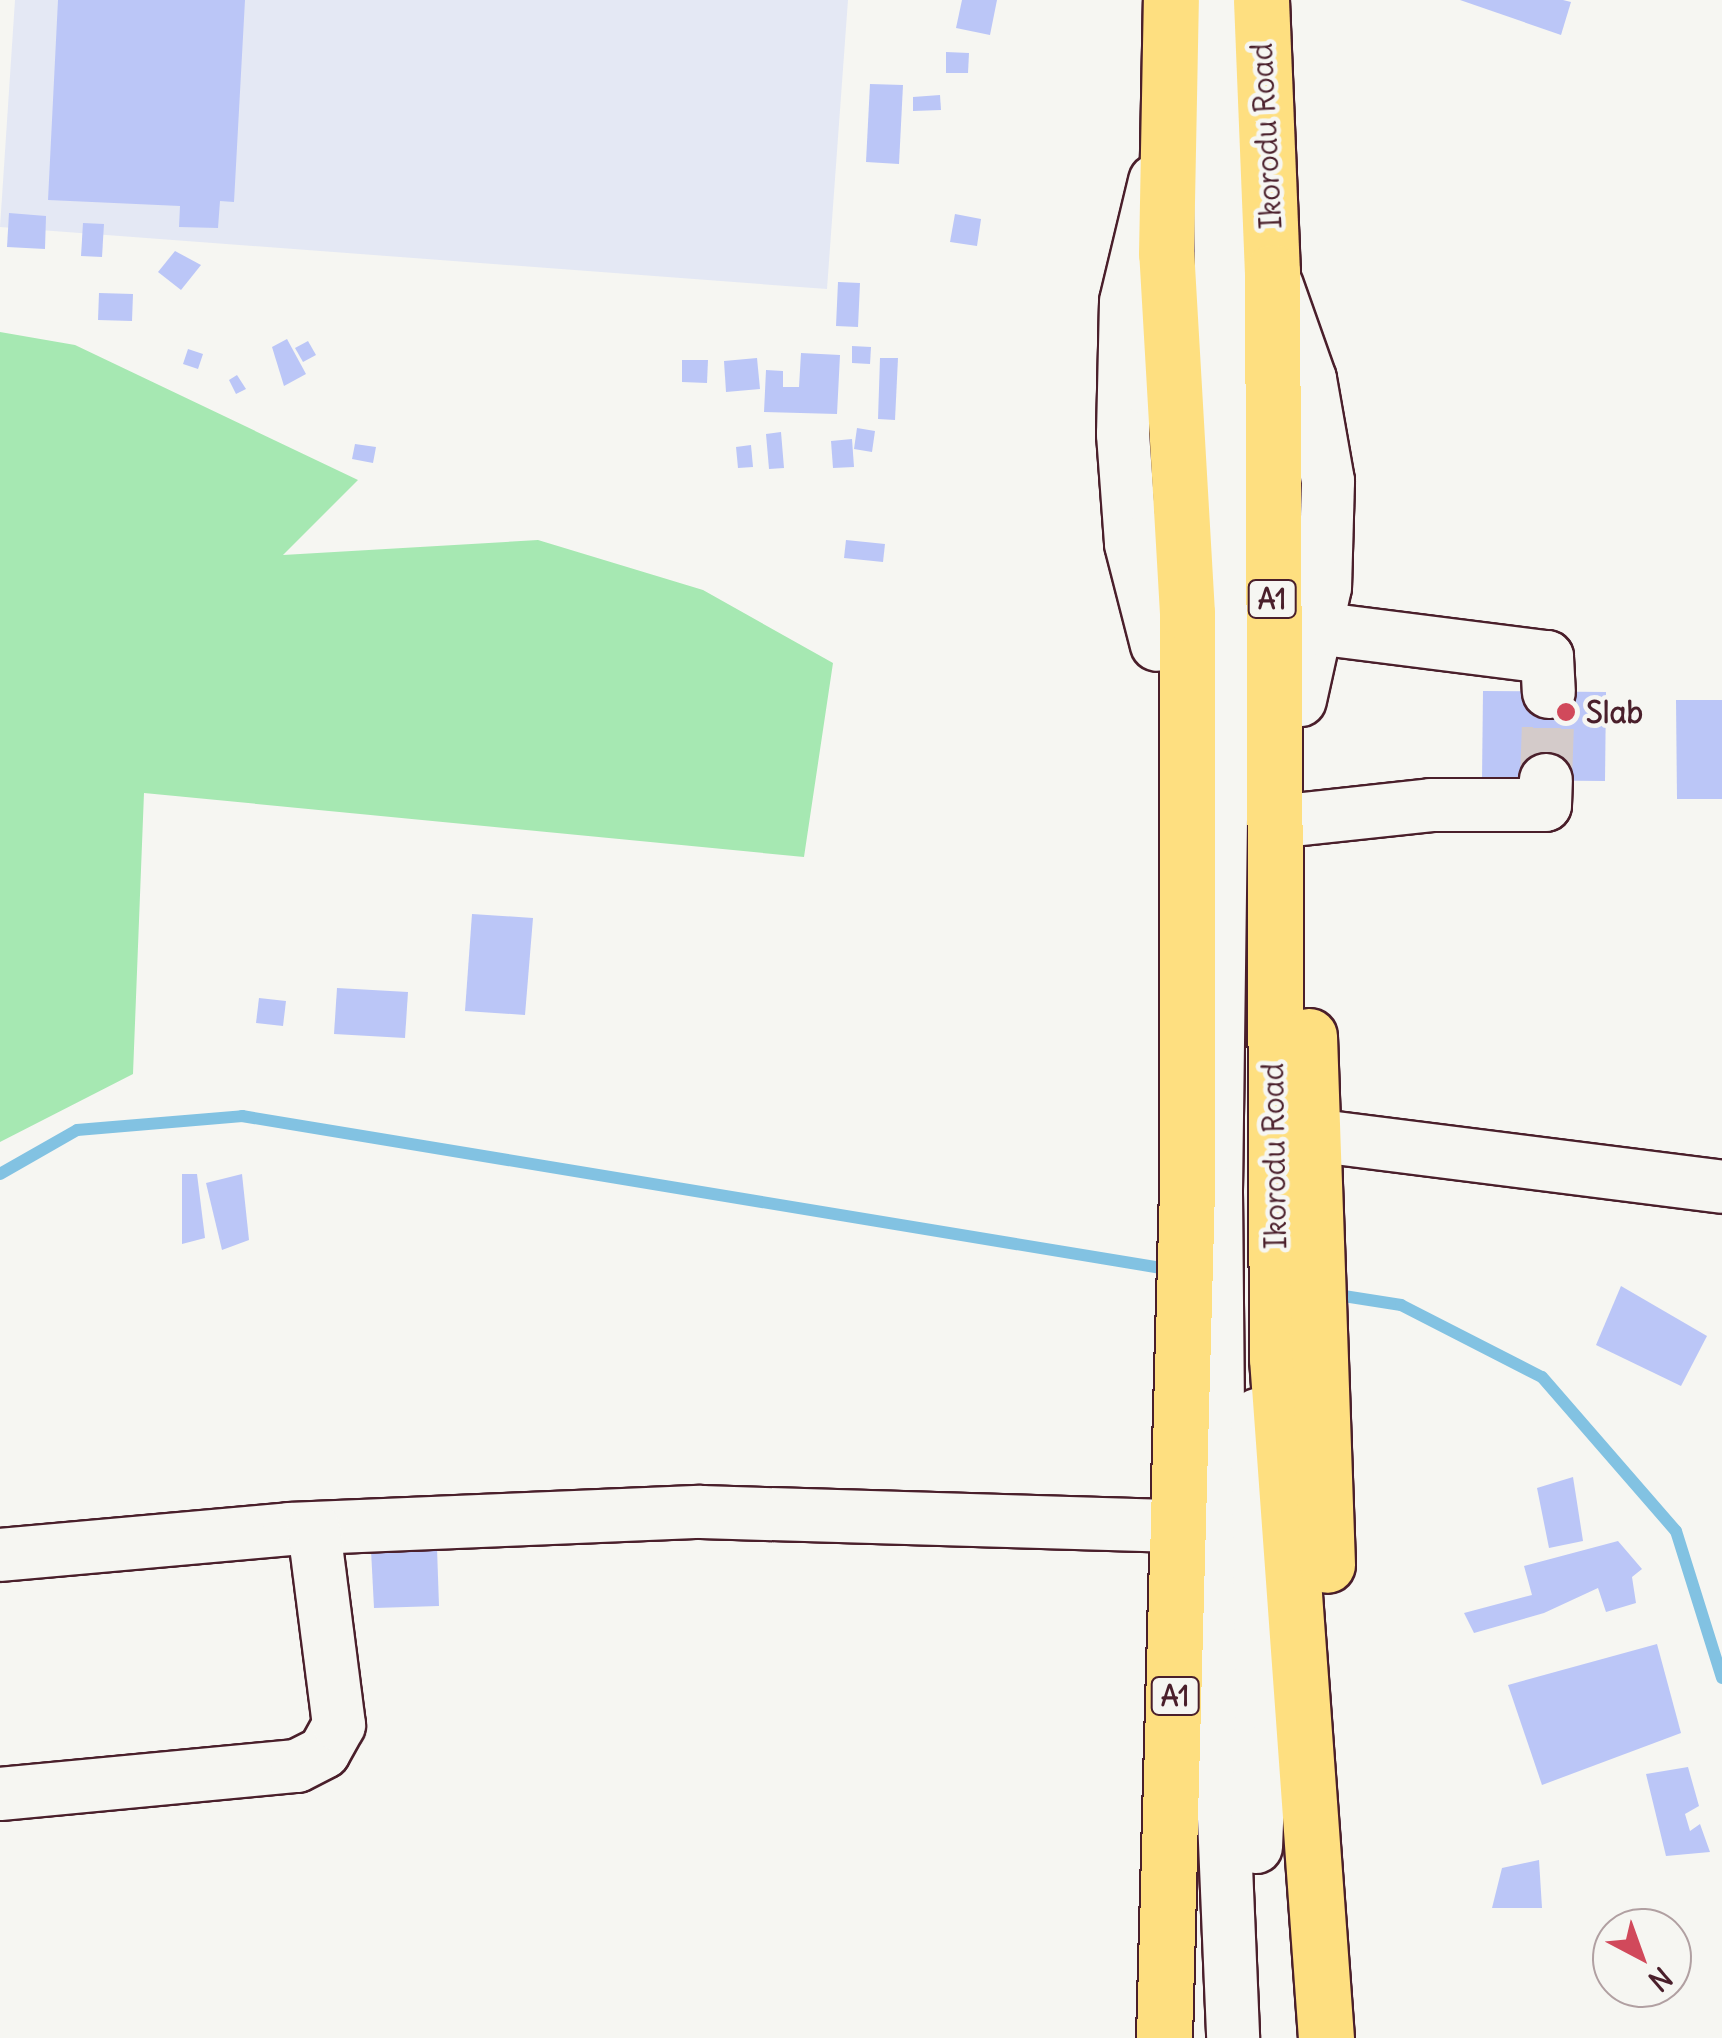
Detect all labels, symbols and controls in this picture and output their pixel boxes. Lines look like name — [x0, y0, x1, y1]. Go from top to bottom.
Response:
street label: Ikorodu Road — [1243, 42, 1289, 230]
road number: A1 — [1247, 576, 1297, 622]
place label: Slab — [1586, 694, 1643, 730]
marker: Slab — [1555, 701, 1577, 723]
street label: Ikorodu Road — [1254, 1062, 1294, 1250]
road number: A1 — [1150, 1673, 1200, 1719]
north arrow — [1592, 1908, 1692, 2008]
text: N — [1641, 1959, 1679, 1999]

